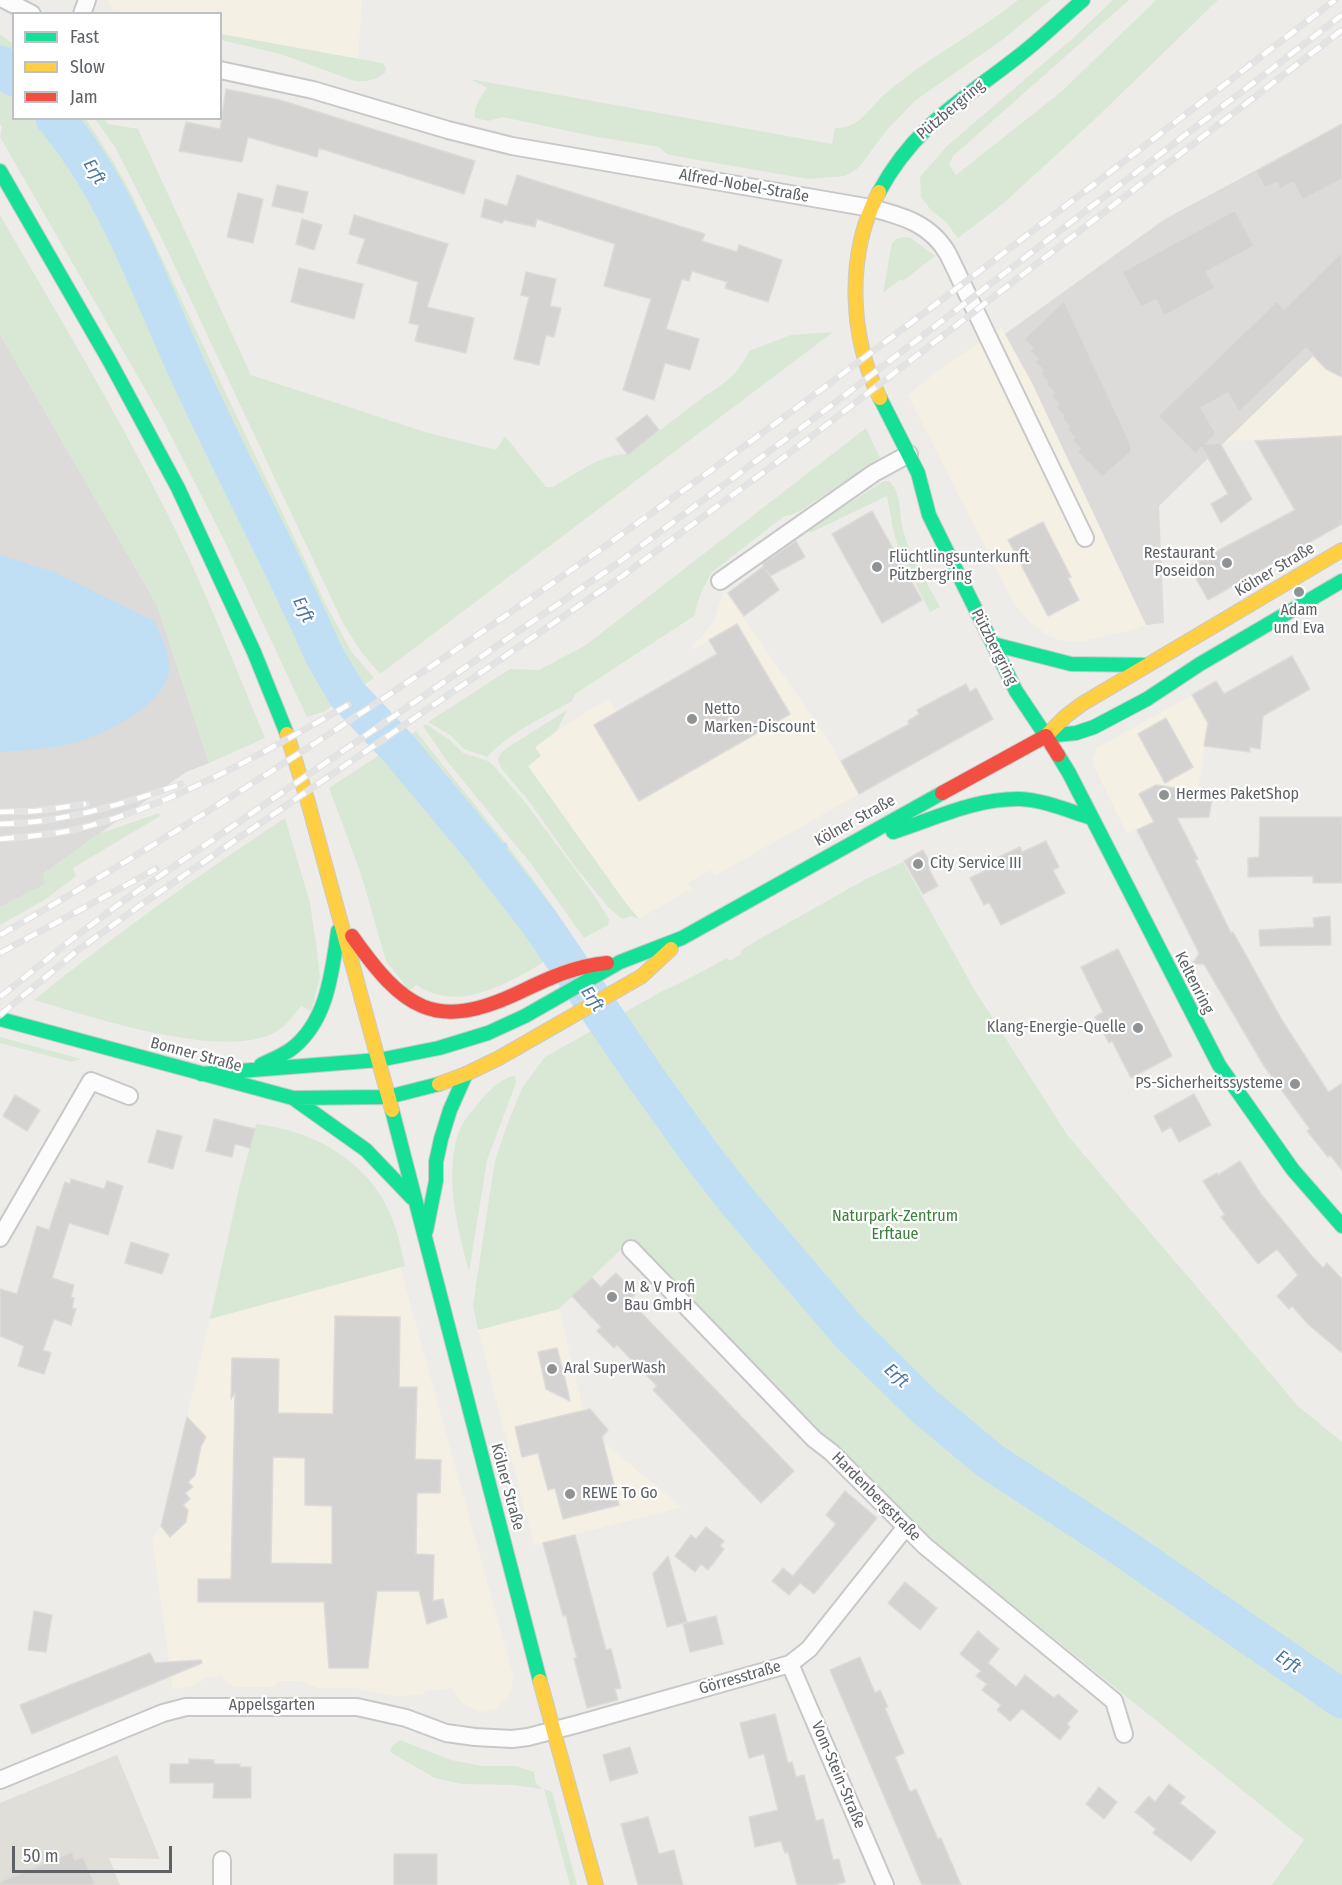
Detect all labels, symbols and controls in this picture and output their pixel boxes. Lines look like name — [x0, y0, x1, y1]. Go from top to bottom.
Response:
legend — [12, 12, 222, 120]
text: Fast — [70, 26, 99, 48]
text: Slow — [70, 56, 105, 78]
street label: Pützbergring — [913, 76, 989, 144]
text: Jam — [70, 86, 98, 108]
water label: Erft — [78, 155, 110, 189]
street label: Alfred-Nobel-Straße — [678, 165, 810, 207]
street label: Kölner Straße — [1232, 539, 1318, 601]
place label: Restaurant Poseidon — [1144, 544, 1215, 582]
place label: Flüchtlingsunterkunft Pützbergring — [889, 548, 1029, 586]
marker: Restaurant Poseidon — [1220, 556, 1234, 570]
marker: Flüchtlingsunterkunft Pützbergring — [870, 560, 884, 574]
marker: Adam und Eva — [1292, 585, 1306, 599]
water label: Erft — [288, 594, 318, 626]
place label: Adam und Eva — [1273, 601, 1325, 639]
street label: Pützbergring — [967, 606, 1021, 688]
place label: Netto Marken-Discount — [704, 700, 816, 738]
marker: Netto Marken-Discount — [685, 712, 699, 726]
place label: Hermes PaketShop — [1176, 785, 1299, 805]
marker: Hermes PaketShop — [1157, 788, 1171, 802]
street label: Kölner Straße — [811, 791, 899, 851]
place label: City Service III — [930, 854, 1022, 874]
marker: City Service III — [911, 857, 925, 871]
street label: Keltenring — [1170, 949, 1218, 1017]
water label: Erft — [576, 982, 608, 1016]
place label: Klang-Energie-Quelle — [987, 1018, 1126, 1038]
marker: Klang-Energie-Quelle — [1131, 1021, 1145, 1035]
street label: Bonner Straße — [148, 1034, 244, 1076]
place label: PS-Sicherheitssysteme — [1135, 1074, 1283, 1094]
marker: PS-Sicherheitssysteme — [1288, 1077, 1302, 1091]
park label: Naturpark-Zentrum Erftaue — [832, 1207, 958, 1245]
place label: M & V Profi Bau GmbH — [624, 1278, 695, 1316]
marker: M & V Profi Bau GmbH — [605, 1290, 619, 1304]
place label: Aral SuperWash — [564, 1359, 666, 1379]
water label: Erft — [879, 1359, 913, 1393]
marker: Aral SuperWash — [545, 1362, 559, 1376]
street label: Kölner Straße — [486, 1441, 528, 1533]
street label: Hardenbergstraße — [827, 1448, 925, 1546]
place label: REWE To Go — [582, 1484, 658, 1504]
marker: REWE To Go — [563, 1487, 577, 1501]
water label: Erft — [1271, 1646, 1305, 1678]
street label: Görresstraße — [697, 1657, 783, 1699]
street label: Appelsgarten — [229, 1696, 315, 1716]
street label: Vom-Stein-Straße — [807, 1718, 869, 1832]
scale bar — [15, 1834, 176, 1872]
text: 50 m — [23, 1845, 59, 1867]

